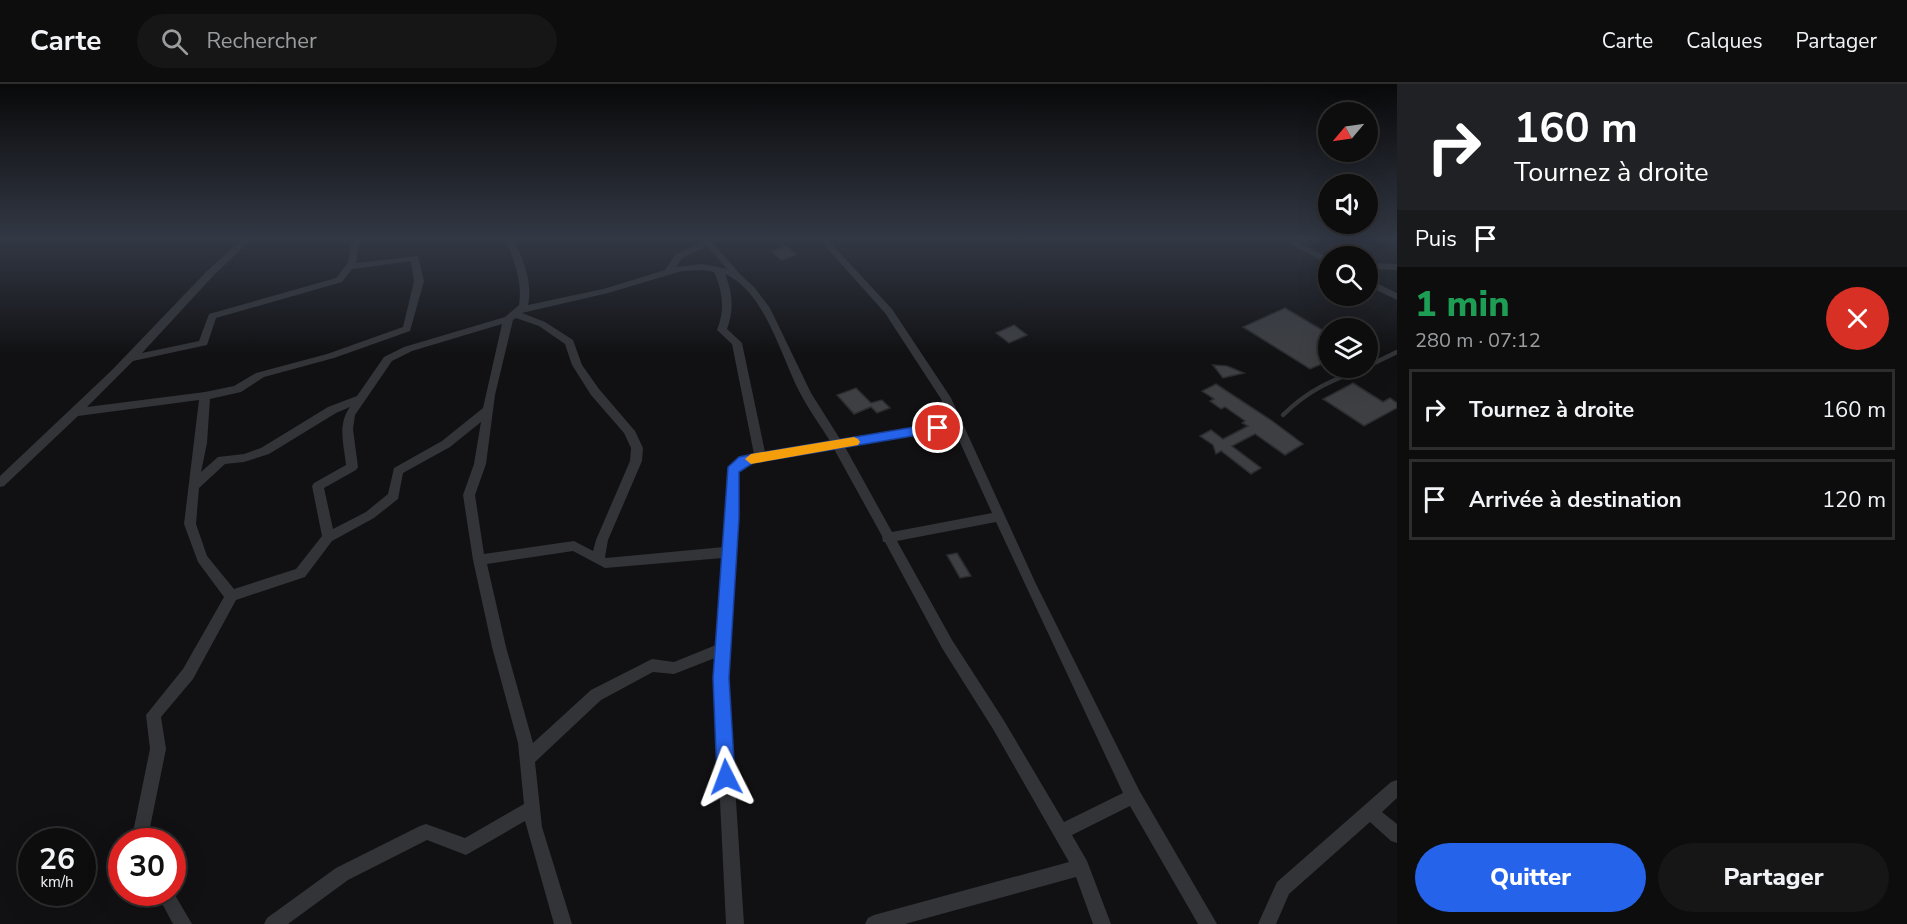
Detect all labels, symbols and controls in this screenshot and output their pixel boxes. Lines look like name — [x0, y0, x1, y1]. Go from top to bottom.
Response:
search box — [137, 14, 557, 68]
text: Carte — [30, 22, 101, 60]
icon: search — [158, 25, 191, 58]
text: Rechercher — [206, 26, 317, 56]
text: Carte — [1602, 27, 1653, 55]
text: Calques — [1686, 27, 1763, 55]
text: Partager — [1796, 27, 1877, 55]
text: 160 m — [1514, 100, 1638, 157]
north arrow — [1318, 102, 1378, 162]
map controls — [1318, 102, 1378, 378]
icon: right — [1415, 108, 1493, 186]
text: Tournez à droite — [1514, 154, 1709, 191]
button: sound — [1318, 174, 1378, 234]
icon: arrive — [1469, 222, 1502, 255]
text: Puis — [1415, 224, 1457, 254]
button: search — [1318, 246, 1378, 306]
text: 1 min — [1415, 280, 1510, 329]
button: close — [1826, 287, 1889, 350]
button: layers — [1318, 318, 1378, 378]
text: 280 m · 07:12 — [1415, 327, 1541, 354]
icon: right — [1418, 393, 1451, 426]
text: Tournez à droite — [1469, 395, 1634, 425]
text: 160 m — [1822, 395, 1886, 425]
pin — [912, 402, 963, 453]
icon: arrive — [921, 411, 954, 444]
icon: arrive — [1418, 483, 1451, 516]
text: Arrivée à destination — [1469, 485, 1682, 515]
text: 120 m — [1822, 485, 1886, 515]
position arrow — [694, 745, 758, 809]
speed limit sign: 30 — [108, 828, 186, 906]
text: 26 — [39, 839, 75, 880]
button: Quitter — [1415, 843, 1646, 912]
button: Partager — [1658, 843, 1889, 912]
text: km/h — [40, 872, 74, 892]

